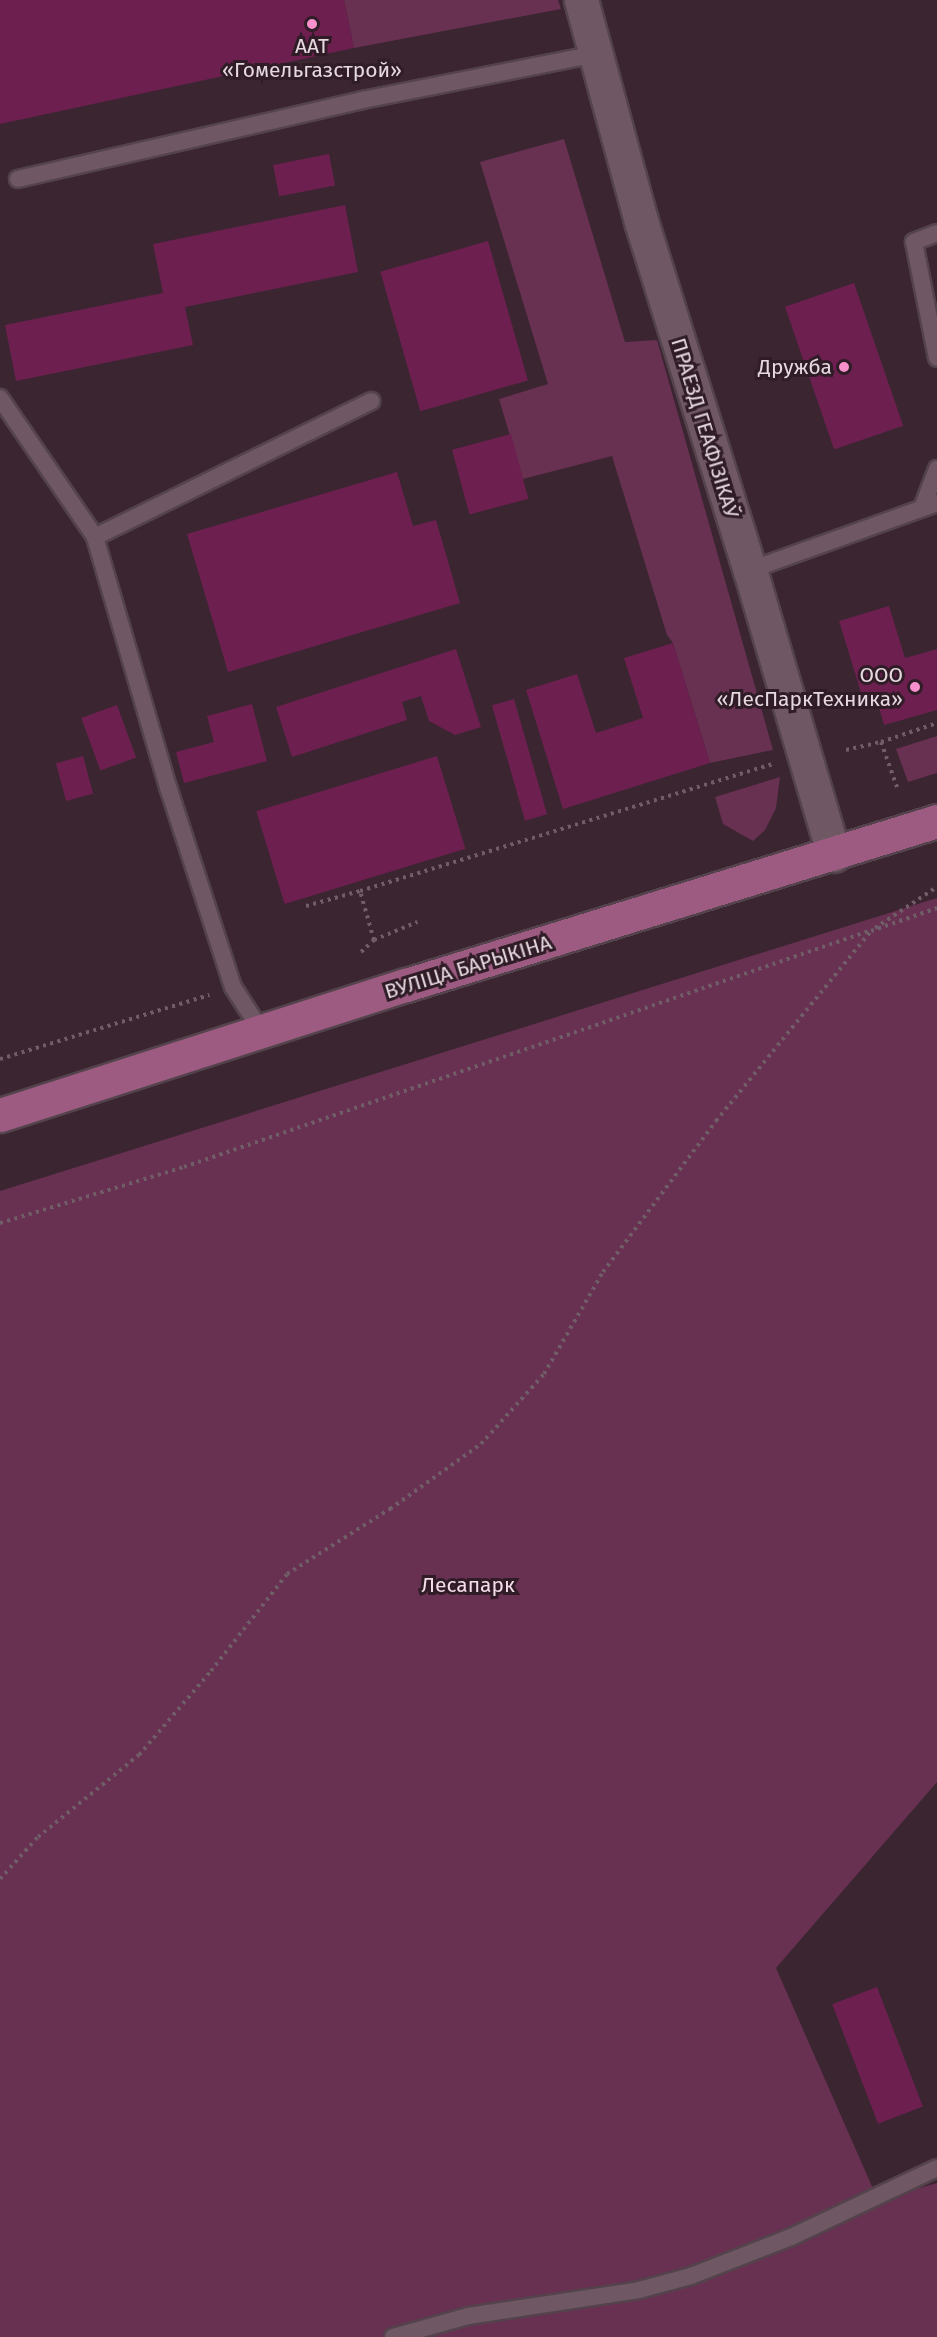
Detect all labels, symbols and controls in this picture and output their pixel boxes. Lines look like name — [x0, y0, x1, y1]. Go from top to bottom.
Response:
marker: ААТ «Гомельгазстрой» — [305, 17, 319, 31]
place label: ААТ «Гомельгазстрой» — [222, 33, 402, 83]
street label: ПРАЕЗД ГЕАФІЗІКАЎ — [666, 335, 744, 521]
place label: Дружба — [758, 354, 832, 380]
marker: Дружба — [837, 360, 851, 374]
place label: ООО «ЛесПаркТехника» — [717, 662, 903, 712]
marker: ООО «ЛесПаркТехника» — [908, 680, 922, 694]
street label: ВУЛІЦА БАРЫКІНА — [382, 930, 554, 1004]
park label: Лесапарк — [421, 1572, 515, 1598]

